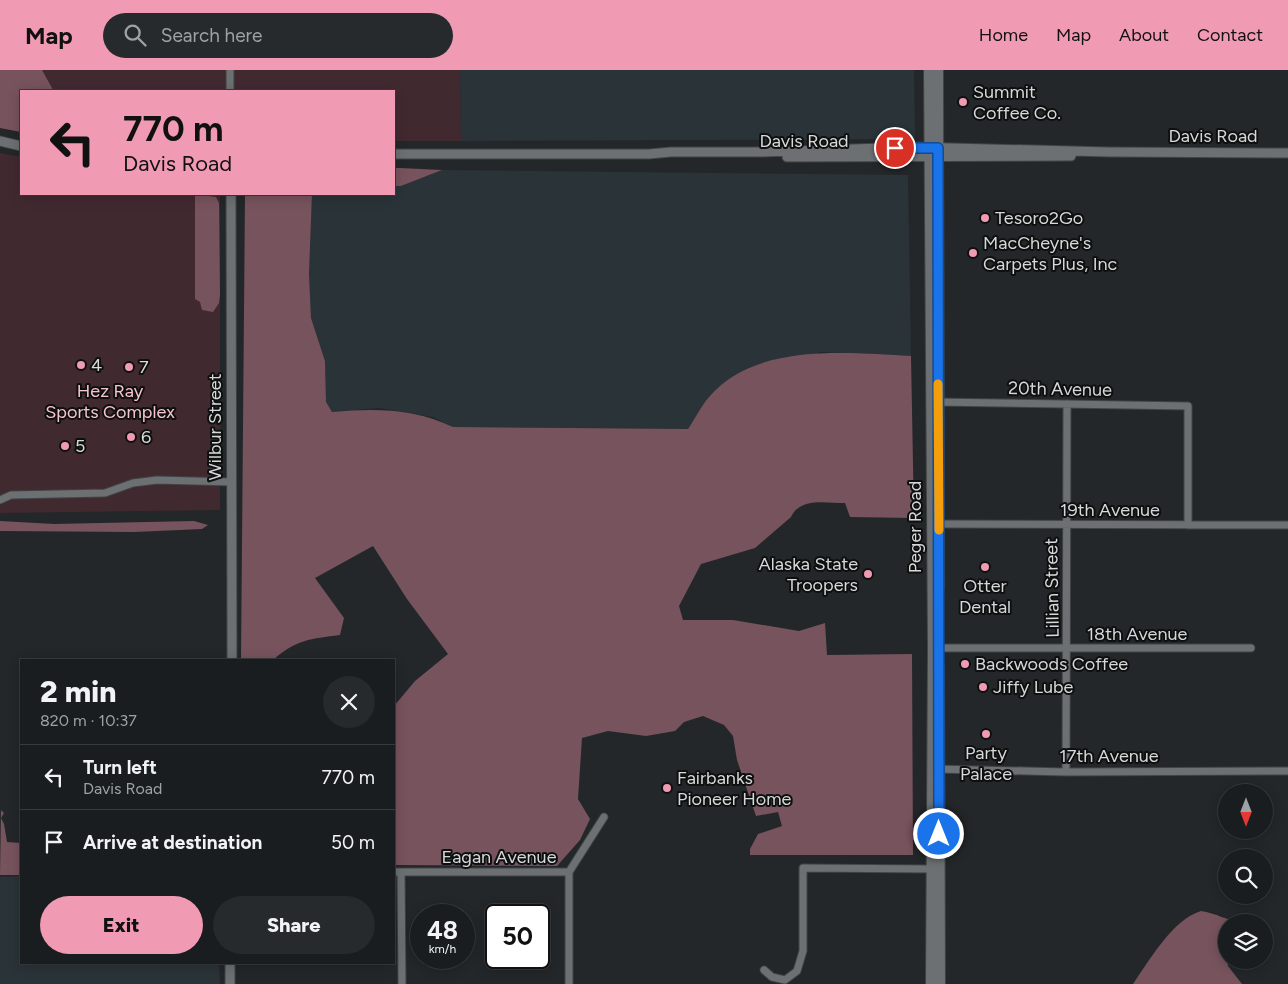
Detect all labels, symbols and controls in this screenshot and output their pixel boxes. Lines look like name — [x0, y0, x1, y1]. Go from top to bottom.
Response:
search box — [103, 13, 453, 58]
text: Map — [25, 21, 73, 50]
icon: search — [121, 21, 149, 49]
text: Search here — [161, 24, 262, 47]
text: Home — [979, 24, 1028, 46]
text: Map — [1056, 24, 1091, 46]
text: About — [1119, 24, 1169, 46]
text: Contact — [1197, 24, 1263, 46]
place label: Summit Coffee Co. — [973, 81, 1061, 124]
marker: Summit Coffee Co. — [957, 96, 969, 108]
text: 770 m — [123, 108, 223, 150]
icon: left — [40, 110, 105, 175]
street label: Davis Road — [1168, 125, 1258, 147]
pin — [874, 127, 916, 169]
street label: Davis Road — [759, 130, 849, 152]
icon: arrive — [881, 134, 909, 162]
text: Davis Road — [123, 150, 232, 177]
place label: Tesoro2Go — [995, 207, 1083, 229]
marker: Tesoro2Go — [979, 212, 991, 224]
place label: MacCheyne's Carpets Plus, Inc — [983, 232, 1118, 275]
marker: MacCheyne's Carpets Plus, Inc — [967, 247, 979, 259]
place label: 4 — [91, 354, 102, 376]
place label: 7 — [139, 356, 149, 378]
marker: 4 — [75, 359, 87, 371]
marker: 7 — [123, 361, 135, 373]
street label: Wilbur Street — [204, 373, 226, 480]
street label: 20th Avenue — [1008, 377, 1112, 401]
park label: Hez Ray Sports Complex — [45, 380, 175, 423]
place label: 6 — [141, 426, 151, 448]
marker: 6 — [125, 431, 137, 443]
place label: 5 — [75, 435, 85, 457]
marker: 5 — [59, 440, 71, 452]
street label: Peger Road — [904, 481, 926, 573]
street label: 19th Avenue — [1060, 499, 1160, 521]
street label: Lillian Street — [1040, 538, 1064, 638]
place label: Alaska State Troopers — [759, 553, 858, 596]
marker: Otter Dental — [979, 561, 991, 573]
marker: Alaska State Troopers — [862, 568, 874, 580]
place label: Otter Dental — [959, 575, 1011, 618]
street label: 18th Avenue — [1087, 623, 1187, 645]
place label: Backwoods Coffee — [975, 653, 1128, 675]
marker: Backwoods Coffee — [959, 658, 971, 670]
text: 2 min — [40, 673, 117, 710]
button: close — [323, 676, 375, 728]
place label: Jiffy Lube — [993, 676, 1074, 698]
marker: Jiffy Lube — [977, 681, 989, 693]
text: 820 m · 10:37 — [40, 711, 137, 730]
marker: Party Palace — [980, 728, 992, 740]
place label: Party Palace — [960, 742, 1012, 785]
street label: 17th Avenue — [1059, 745, 1159, 767]
text: Turn left — [83, 756, 157, 779]
icon: left — [40, 763, 68, 791]
text: 770 m — [322, 766, 375, 789]
place label: Fairbanks Pioneer Home — [677, 767, 792, 810]
text: Davis Road — [83, 779, 162, 798]
marker: Fairbanks Pioneer Home — [661, 782, 673, 794]
north arrow — [1218, 784, 1272, 839]
map controls — [1218, 784, 1273, 969]
position arrow — [912, 807, 964, 859]
icon: arrive — [40, 828, 68, 856]
text: Arrive at destination — [83, 831, 262, 854]
text: 50 m — [331, 831, 375, 854]
street label: Eagan Avenue — [442, 846, 557, 868]
button: search — [1218, 849, 1273, 904]
button: Exit — [40, 896, 203, 954]
button: Share — [213, 896, 375, 954]
speed limit sign: 50 — [485, 904, 550, 969]
button: layers — [1218, 914, 1273, 969]
text: 48 — [427, 915, 458, 945]
text: km/h — [429, 942, 456, 956]

